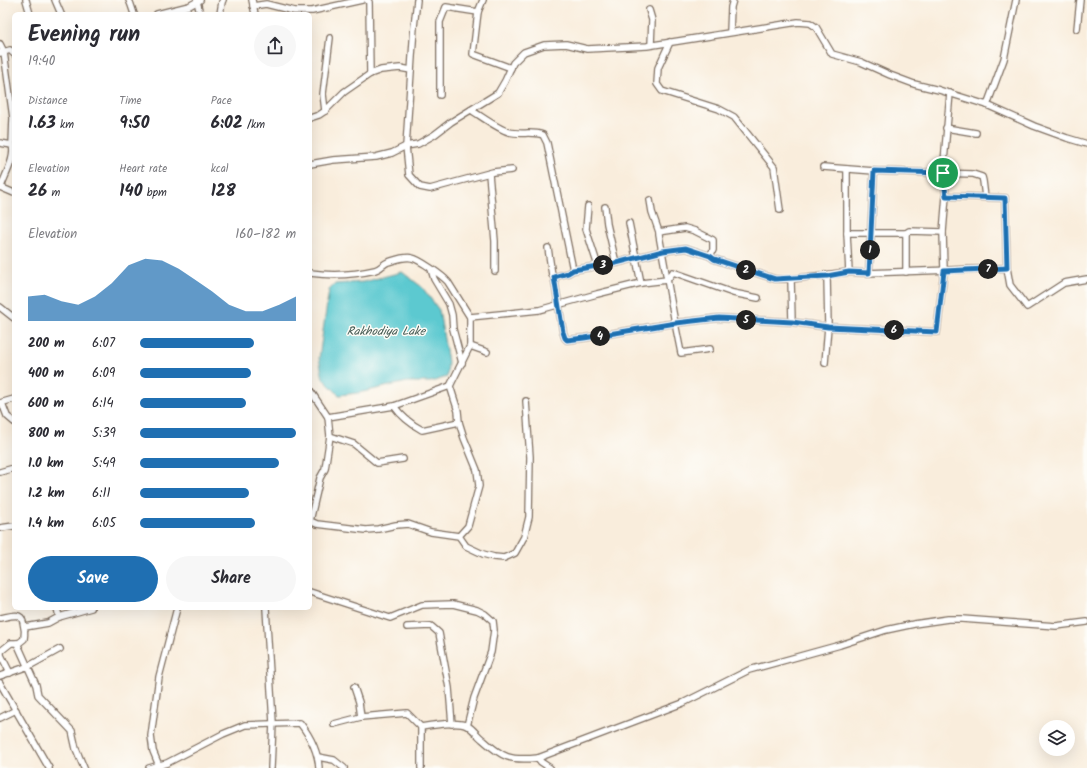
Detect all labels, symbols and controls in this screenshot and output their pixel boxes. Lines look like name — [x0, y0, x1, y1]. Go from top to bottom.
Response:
text: Evening run — [28, 18, 140, 53]
button: share — [254, 25, 296, 67]
text: 19:40 — [28, 51, 55, 72]
text: Distance — [28, 92, 68, 110]
text: Time — [119, 92, 142, 110]
text: Pace — [211, 92, 232, 110]
text: 1.63 — [28, 110, 56, 137]
text: 9:50 — [119, 110, 149, 137]
text: 6:02 — [211, 110, 243, 137]
text: km — [56, 116, 74, 134]
text: /km — [243, 116, 265, 134]
pin — [926, 156, 960, 190]
text: Elevation — [28, 160, 70, 178]
text: Heart rate — [119, 160, 167, 178]
text: kcal — [211, 160, 229, 178]
icon: arrive — [932, 162, 954, 184]
text: 26 — [28, 178, 47, 205]
text: 140 — [119, 178, 142, 205]
text: 128 — [211, 178, 236, 205]
text: m — [47, 184, 60, 202]
text: bpm — [142, 184, 167, 202]
text: Elevation — [28, 224, 77, 245]
text: 160–182 m — [235, 224, 296, 245]
pin: 1 — [860, 240, 880, 260]
text: 1 — [868, 241, 872, 259]
pin: 3 — [593, 255, 613, 275]
text: 3 — [600, 256, 606, 274]
pin: 7 — [978, 259, 998, 279]
pin: 2 — [736, 260, 756, 280]
text: 7 — [985, 260, 991, 278]
text: 2 — [743, 261, 749, 279]
pin: 5 — [736, 310, 756, 330]
text: 5 — [743, 311, 749, 329]
pin: 6 — [884, 320, 904, 340]
text: 6 — [891, 321, 897, 339]
water label: Rakhodiya Lake — [347, 322, 427, 341]
pin: 4 — [590, 326, 610, 346]
text: 4 — [597, 327, 603, 345]
text: 200 m — [28, 333, 65, 354]
text: 6:07 — [92, 333, 115, 354]
text: 400 m — [28, 363, 64, 384]
text: 6:09 — [92, 363, 115, 384]
text: 600 m — [28, 393, 64, 414]
text: 6:14 — [92, 393, 114, 414]
text: 800 m — [28, 423, 65, 444]
text: 5:39 — [92, 423, 116, 444]
text: 1.0 km — [28, 453, 64, 474]
text: 5:49 — [92, 453, 116, 474]
text: 1.2 km — [28, 483, 65, 504]
text: 6:11 — [92, 483, 111, 504]
text: 1.4 km — [28, 513, 64, 534]
text: 6:05 — [92, 513, 116, 534]
button: Save — [28, 556, 158, 602]
button: Share — [166, 556, 296, 602]
map controls — [1039, 720, 1075, 756]
button: layers — [1039, 720, 1075, 756]

